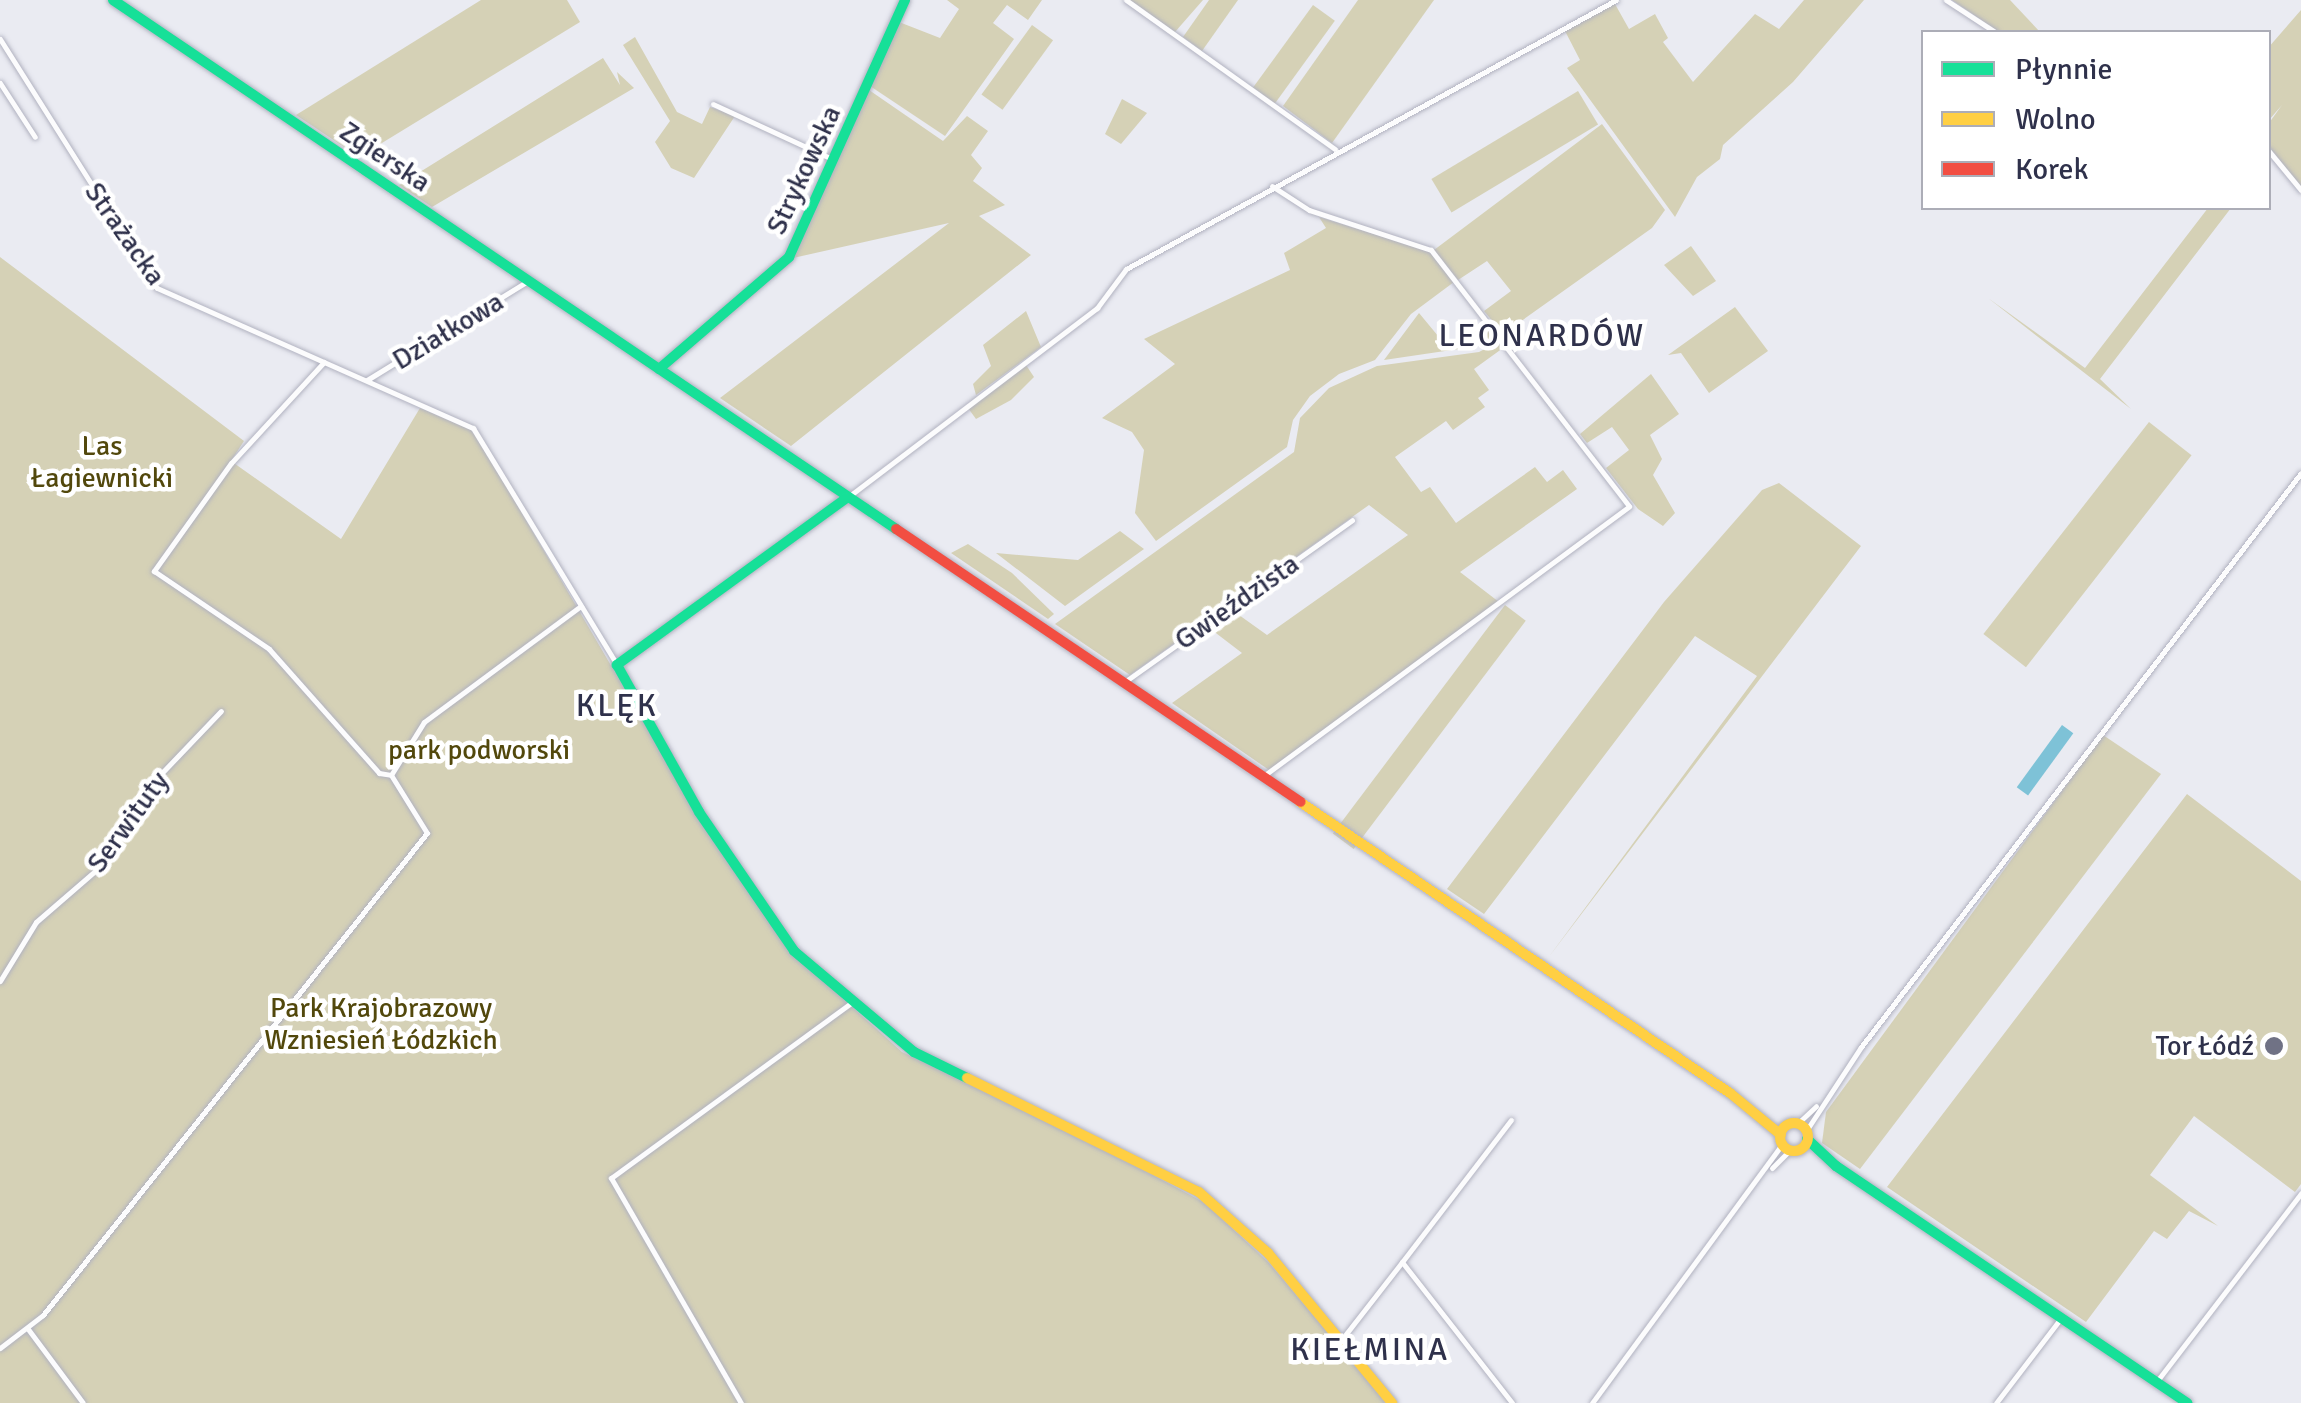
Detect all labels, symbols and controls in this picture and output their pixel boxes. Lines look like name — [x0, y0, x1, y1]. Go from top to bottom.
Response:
legend — [1921, 30, 2271, 210]
text: Płynnie — [2015, 51, 2112, 88]
street label: Strykowska — [760, 100, 848, 240]
text: Wolno — [2015, 101, 2096, 138]
street label: Zgierska — [333, 115, 437, 199]
text: Korek — [2015, 151, 2089, 188]
street label: Strażacka — [77, 176, 173, 292]
street label: Działkowa — [386, 285, 510, 377]
district label: LEONARDÓW — [1438, 317, 1646, 355]
park label: Las Łagiewnicki — [31, 429, 173, 495]
street label: Gwieździsta — [1168, 547, 1306, 657]
district label: KLĘK — [576, 687, 658, 725]
park label: park podworski — [388, 733, 570, 767]
street label: Serwituty — [80, 765, 176, 879]
park label: Park Krajobrazowy Wzniesień Łódzkich — [264, 991, 498, 1057]
place label: Tor Łódź — [2156, 1029, 2254, 1063]
marker: Tor Łódź — [2263, 1035, 2285, 1057]
district label: KIEŁMINA — [1290, 1331, 1450, 1369]

